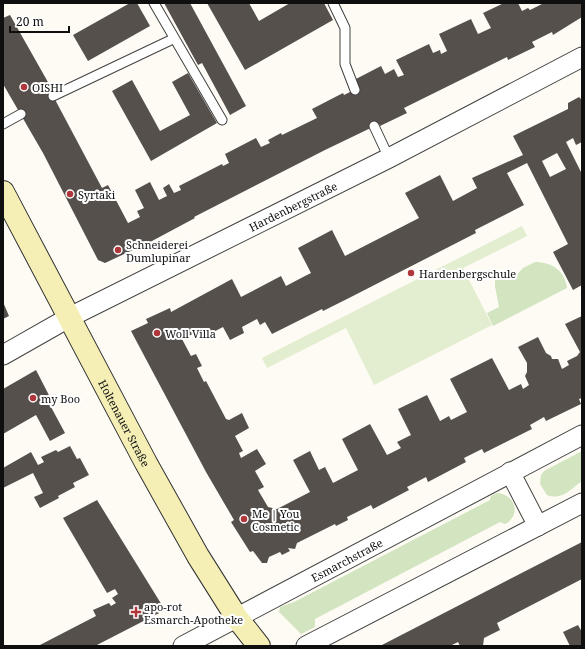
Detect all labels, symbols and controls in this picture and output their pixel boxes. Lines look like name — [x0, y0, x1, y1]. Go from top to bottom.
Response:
scale bar — [10, 8, 69, 34]
text: 20 m — [16, 13, 44, 30]
place label: OISHI — [32, 80, 63, 95]
marker: OISHI — [19, 82, 29, 92]
street label: Hardenbergstraße — [246, 178, 340, 234]
place label: Syrtaki — [78, 187, 116, 202]
marker: Syrtaki — [65, 189, 75, 199]
place label: Schneiderei Dumlupinar — [126, 237, 191, 265]
marker: Schneiderei Dumlupinar — [113, 245, 123, 255]
place label: Hardenbergschule — [419, 266, 516, 281]
marker: Hardenbergschule — [406, 268, 416, 278]
place label: Woll Villa — [165, 326, 216, 341]
marker: Woll Villa — [152, 328, 162, 338]
street label: Holtenauer Straße — [96, 377, 154, 469]
place label: my Boo — [41, 391, 80, 406]
marker: my Boo — [28, 393, 38, 403]
place label: Me | You Cosmetic — [252, 506, 300, 534]
marker: Me | You Cosmetic — [239, 514, 249, 524]
street label: Esmarchstraße — [308, 534, 385, 585]
place label: apo-rot Esmarch-Apotheke — [144, 599, 243, 627]
marker: apo-rot Esmarch-Apotheke — [131, 607, 141, 617]

